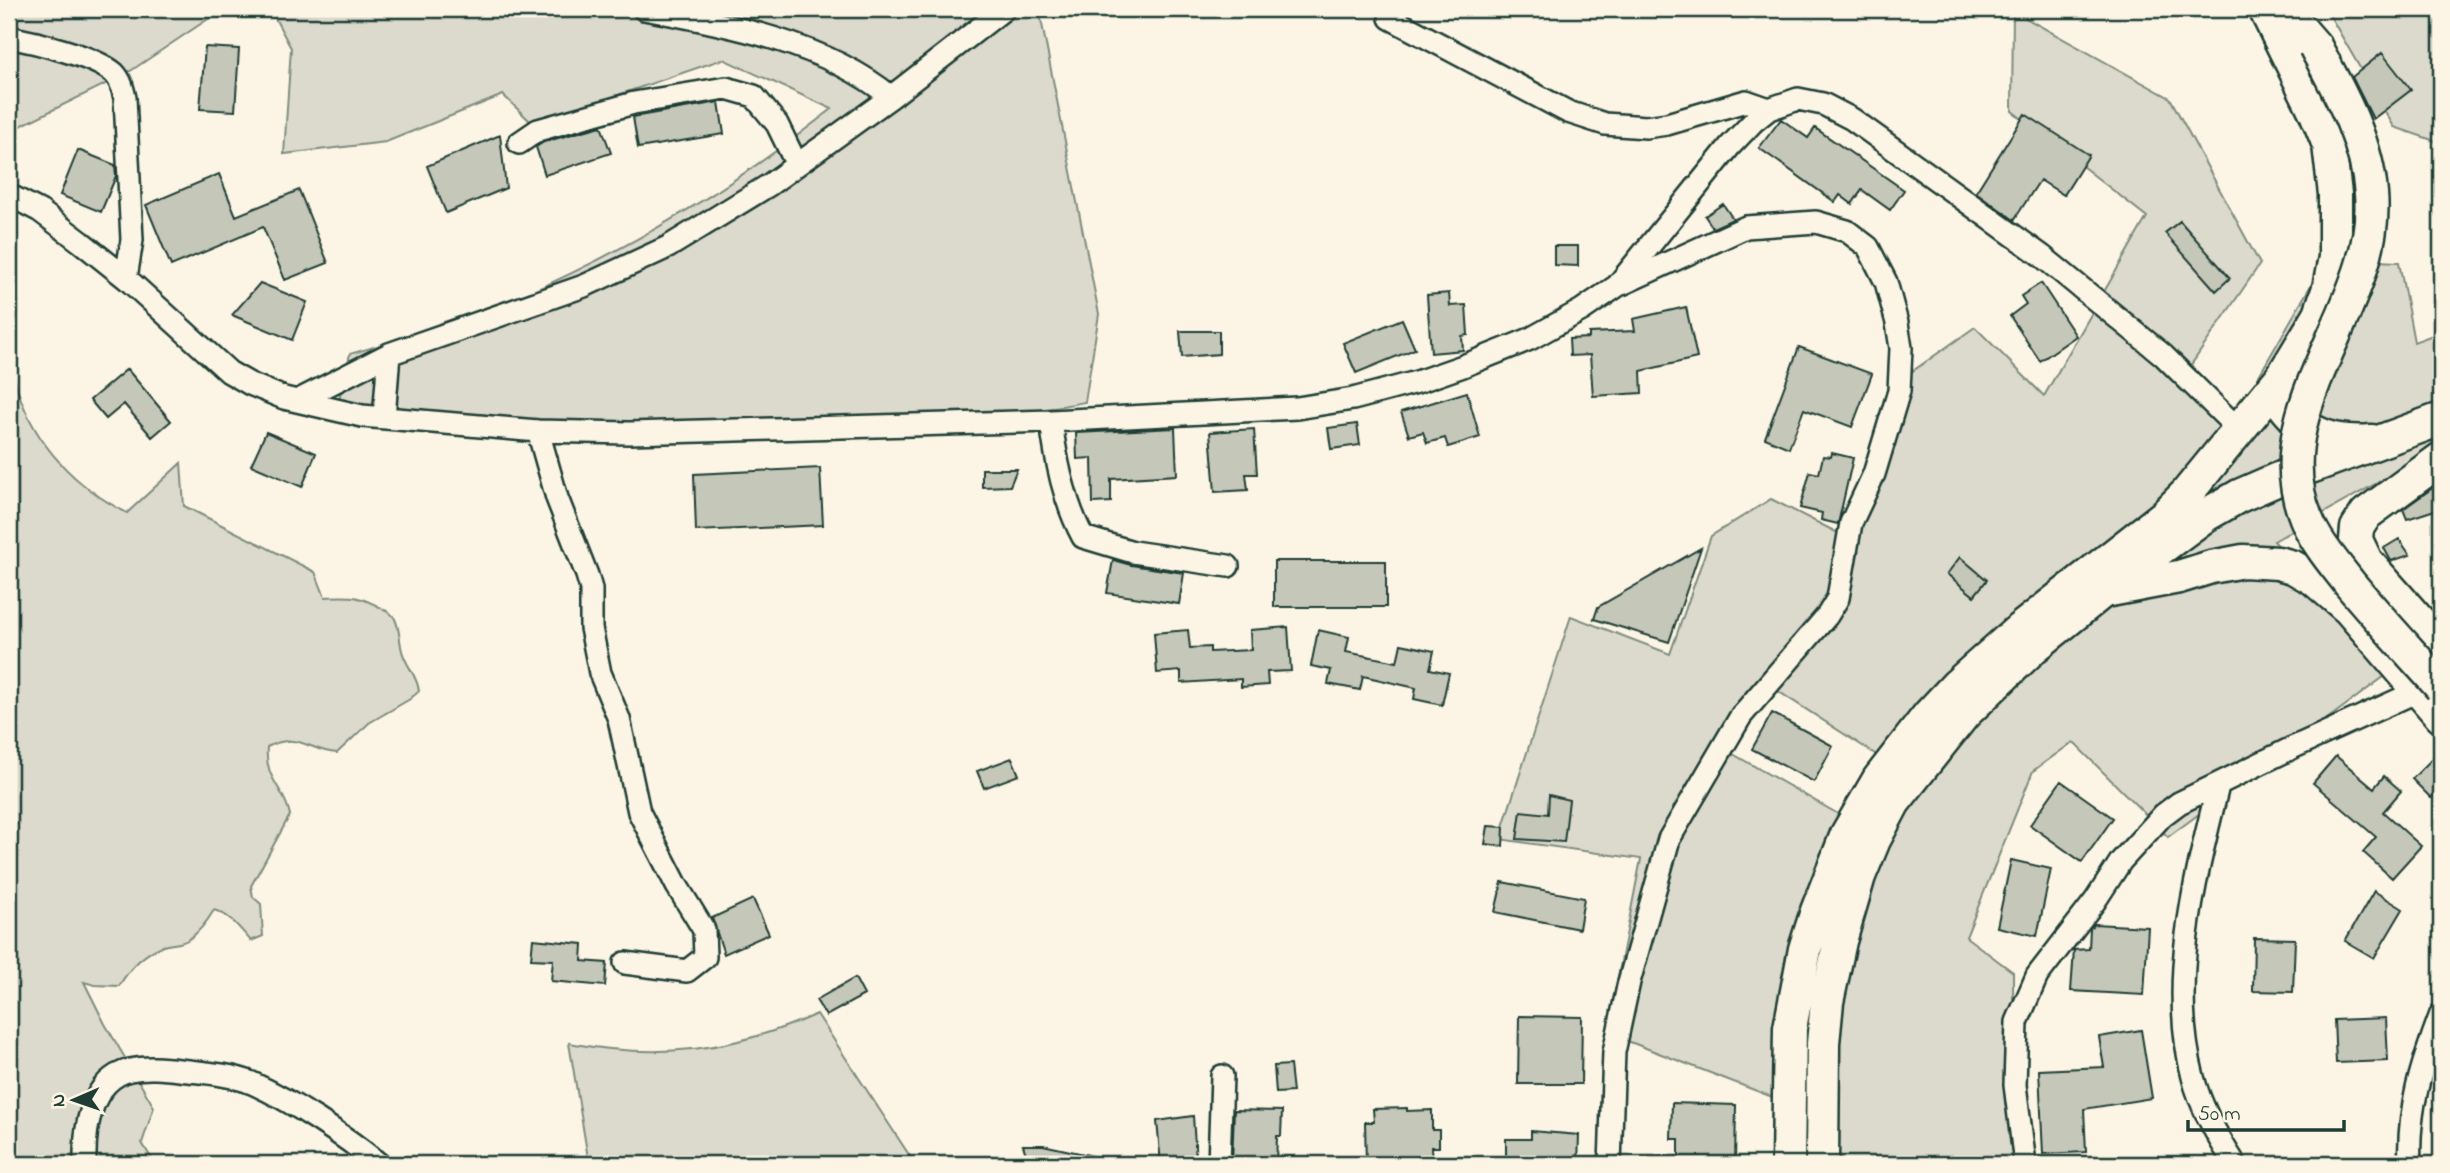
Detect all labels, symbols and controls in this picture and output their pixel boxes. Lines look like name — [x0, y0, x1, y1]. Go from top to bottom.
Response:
north arrow — [38, 1064, 108, 1134]
scale bar — [2188, 1089, 2343, 1133]
text: N — [46, 1093, 73, 1107]
text: 50 m — [2198, 1100, 2241, 1130]

